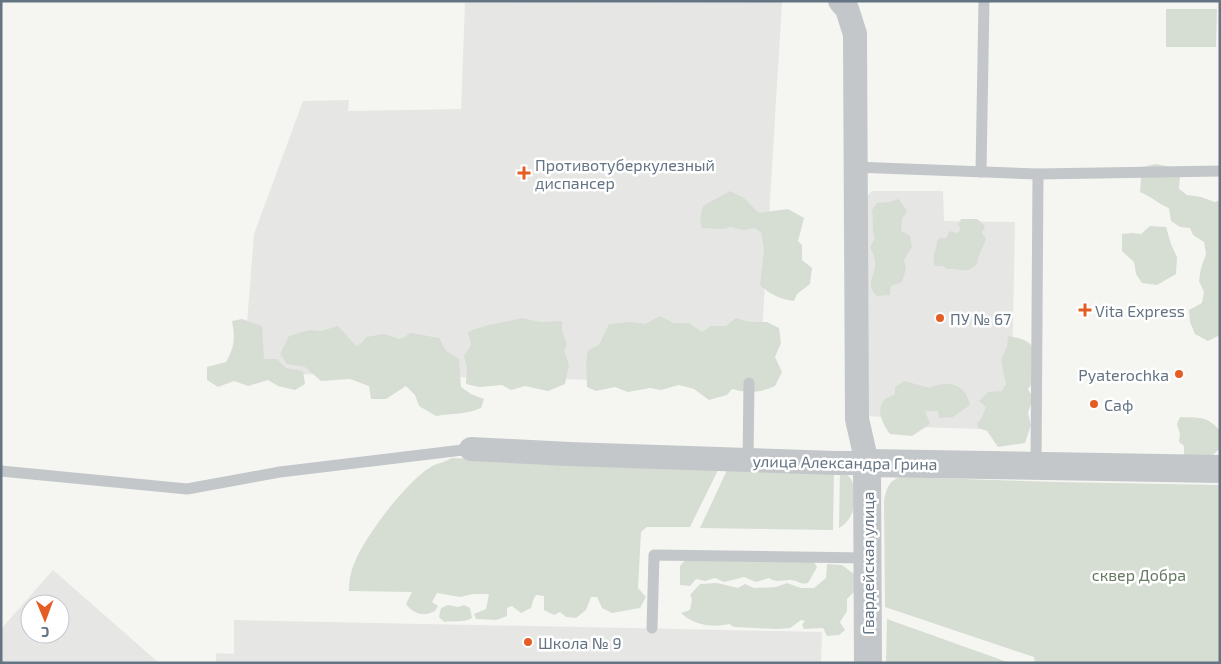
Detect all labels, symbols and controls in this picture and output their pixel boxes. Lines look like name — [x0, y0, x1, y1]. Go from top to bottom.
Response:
place label: Противотуберкулезный диспансер — [535, 155, 715, 192]
marker: Противотуберкулезный диспансер — [517, 166, 531, 180]
place label: Vita Express — [1095, 301, 1185, 320]
marker: Vita Express — [1079, 304, 1091, 316]
place label: ПУ № 67 — [950, 309, 1011, 328]
marker: ПУ № 67 — [934, 312, 946, 324]
place label: Pyaterochka — [1078, 365, 1169, 384]
marker: Pyaterochka — [1173, 368, 1185, 380]
place label: Саф — [1104, 395, 1133, 414]
marker: Саф — [1088, 398, 1100, 410]
street label: улица Александра Грина — [752, 451, 938, 474]
street label: Гвардейская улица — [858, 491, 878, 635]
park label: сквер Добра — [1092, 565, 1186, 584]
north arrow — [20, 594, 70, 644]
text: С — [41, 624, 50, 641]
place label: Школа № 9 — [538, 633, 622, 652]
marker: Школа № 9 — [522, 636, 534, 648]

